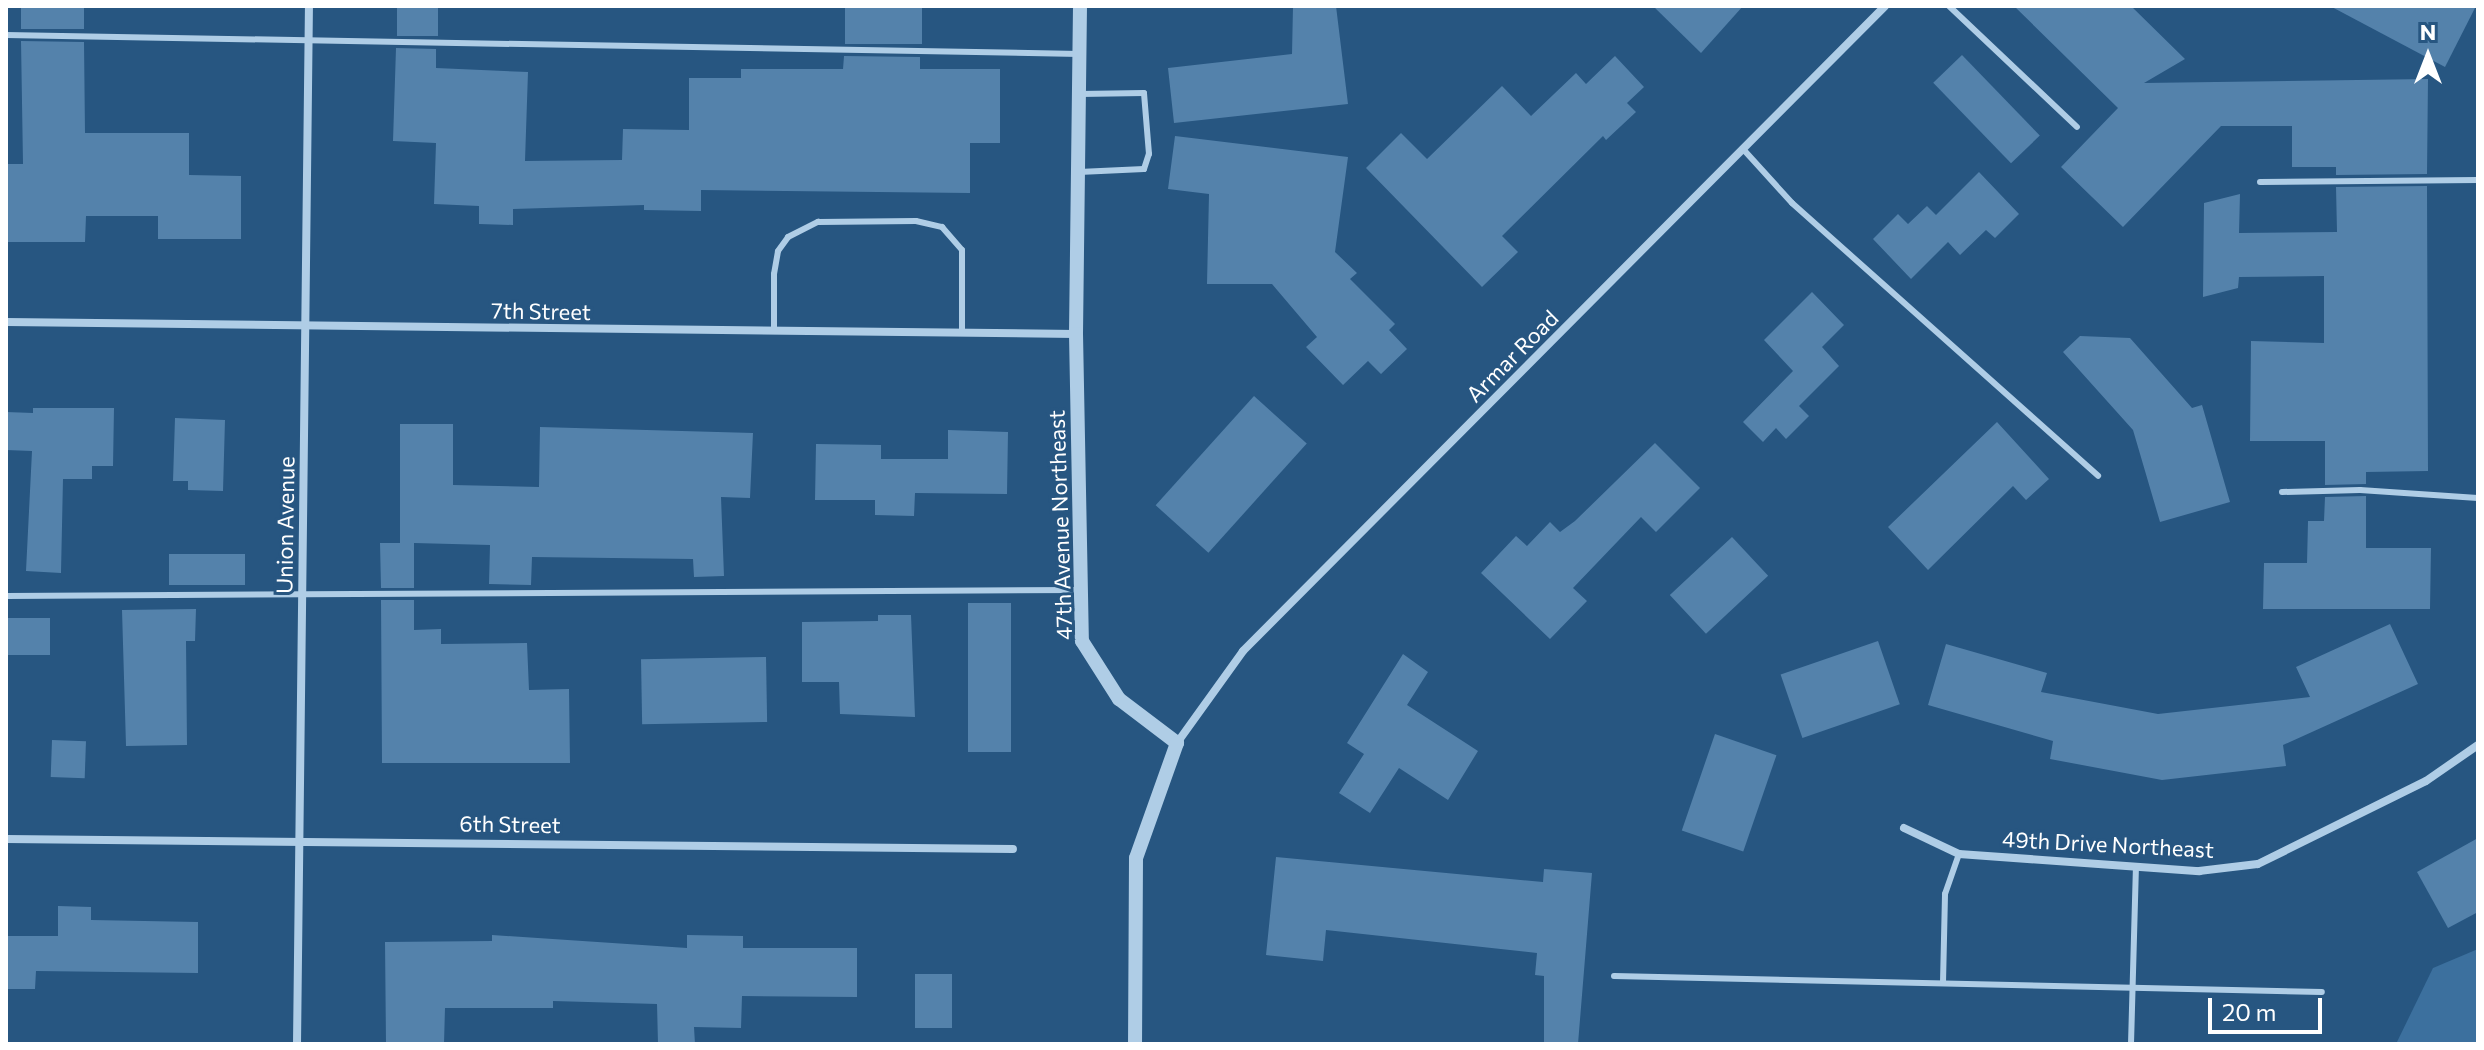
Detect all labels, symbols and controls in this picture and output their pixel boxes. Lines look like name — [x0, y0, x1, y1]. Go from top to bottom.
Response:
north arrow — [2388, 16, 2468, 96]
text: N — [2420, 18, 2436, 45]
street label: 7th Street — [491, 297, 591, 325]
street label: Armar Road — [1461, 305, 1563, 407]
street label: 47th Avenue Northeast — [1043, 410, 1077, 640]
street label: Union Avenue — [271, 456, 299, 594]
street label: 6th Street — [459, 810, 561, 838]
street label: 49th Drive Northeast — [2001, 825, 2215, 863]
scale bar — [2212, 982, 2326, 1032]
text: 20 m — [2222, 997, 2276, 1026]

